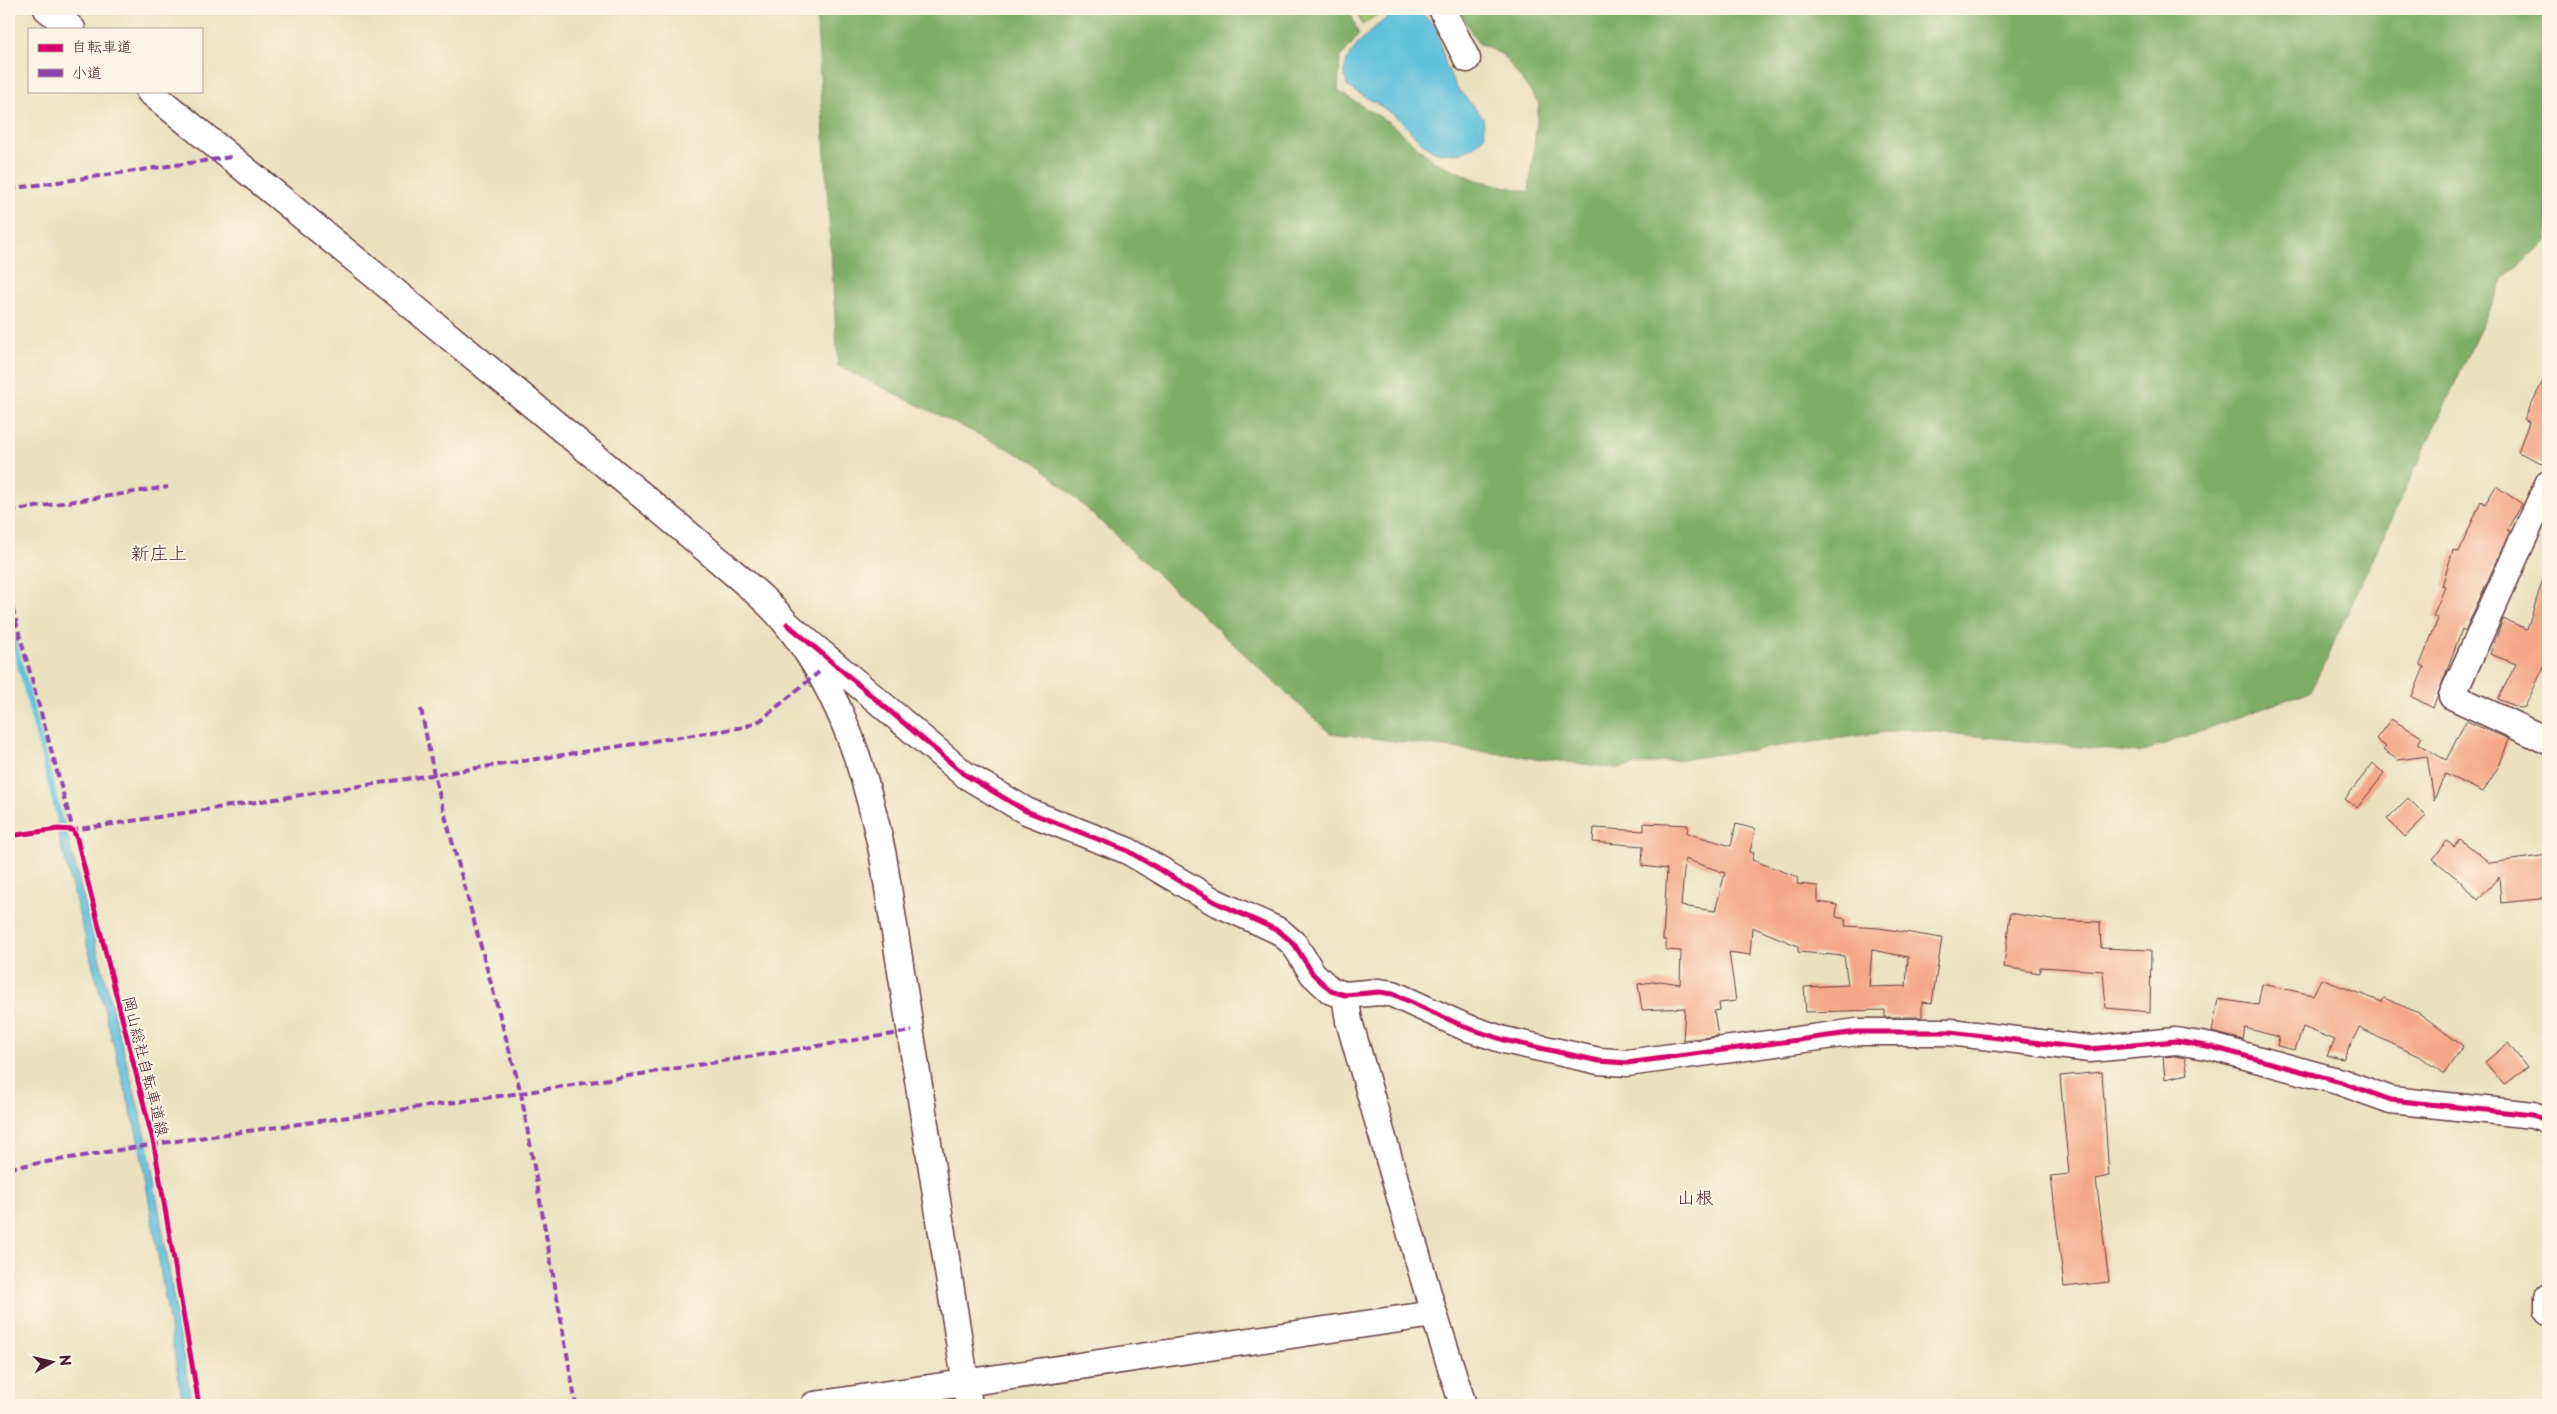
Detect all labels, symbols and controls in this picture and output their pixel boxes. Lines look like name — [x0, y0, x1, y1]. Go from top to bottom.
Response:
legend — [28, 28, 202, 92]
text: 自転車道 — [72, 34, 132, 57]
text: 小道 — [72, 60, 102, 83]
district label: 新庄上 — [130, 538, 188, 566]
street label: 岡山総社自転車道線 — [118, 993, 176, 1139]
district label: 山根 — [1677, 1183, 1714, 1210]
north arrow — [28, 1336, 78, 1386]
text: N — [54, 1353, 77, 1367]

